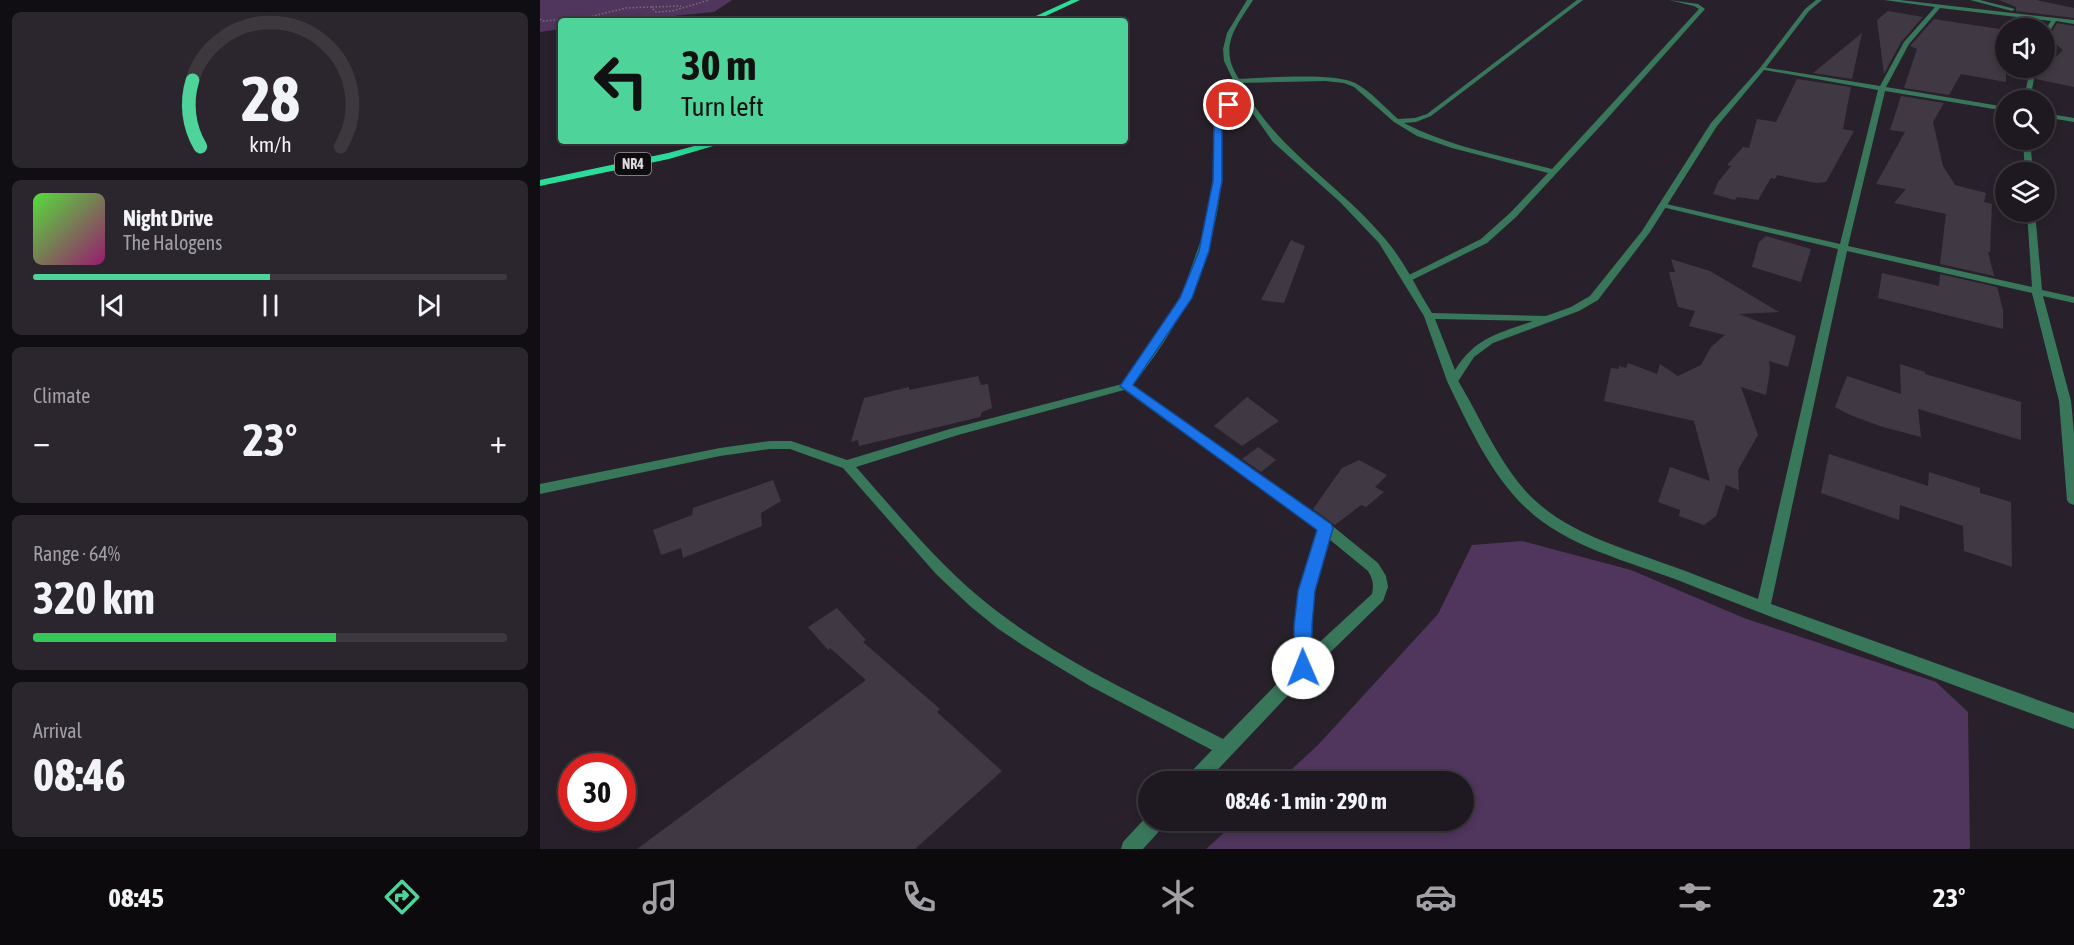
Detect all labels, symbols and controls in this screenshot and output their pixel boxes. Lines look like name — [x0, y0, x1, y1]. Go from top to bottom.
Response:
map controls — [1995, 18, 2055, 222]
button: sound — [1995, 18, 2055, 78]
text: 30 m — [681, 41, 756, 89]
icon: left — [582, 42, 660, 120]
text: 28 — [241, 63, 299, 134]
pin — [1203, 79, 1254, 130]
icon: arrive — [1212, 88, 1245, 121]
button: search — [1995, 90, 2055, 150]
text: Turn left — [681, 91, 764, 122]
text: km/h — [249, 132, 291, 157]
road number: NR4 — [615, 153, 651, 175]
button: layers — [1995, 162, 2055, 222]
text: Night Drive — [123, 205, 213, 231]
text: The Halogens — [123, 231, 222, 254]
icon: previous — [96, 289, 129, 322]
icon: pause — [254, 289, 287, 322]
icon: next — [412, 289, 445, 322]
text: Climate — [33, 384, 90, 407]
text: 23° — [243, 414, 297, 466]
text: − — [33, 422, 50, 460]
text: + — [490, 422, 507, 460]
text: Range · 64% — [33, 542, 120, 565]
text: 320 km — [33, 572, 155, 624]
position arrow — [1271, 636, 1335, 700]
text: Arrival — [33, 719, 82, 742]
text: 08:46 — [33, 749, 126, 801]
speed limit sign: 30 — [558, 753, 636, 831]
text: 08:46 · 1 min · 290 m — [1225, 788, 1387, 814]
icon: directions — [381, 876, 423, 918]
icon: music — [639, 876, 681, 918]
icon: phone — [898, 876, 940, 918]
icon: climate — [1157, 876, 1199, 918]
icon: car — [1415, 876, 1457, 918]
icon: filters — [1674, 876, 1716, 918]
text: 08:45 — [108, 882, 164, 913]
text: 23° — [1933, 882, 1966, 913]

